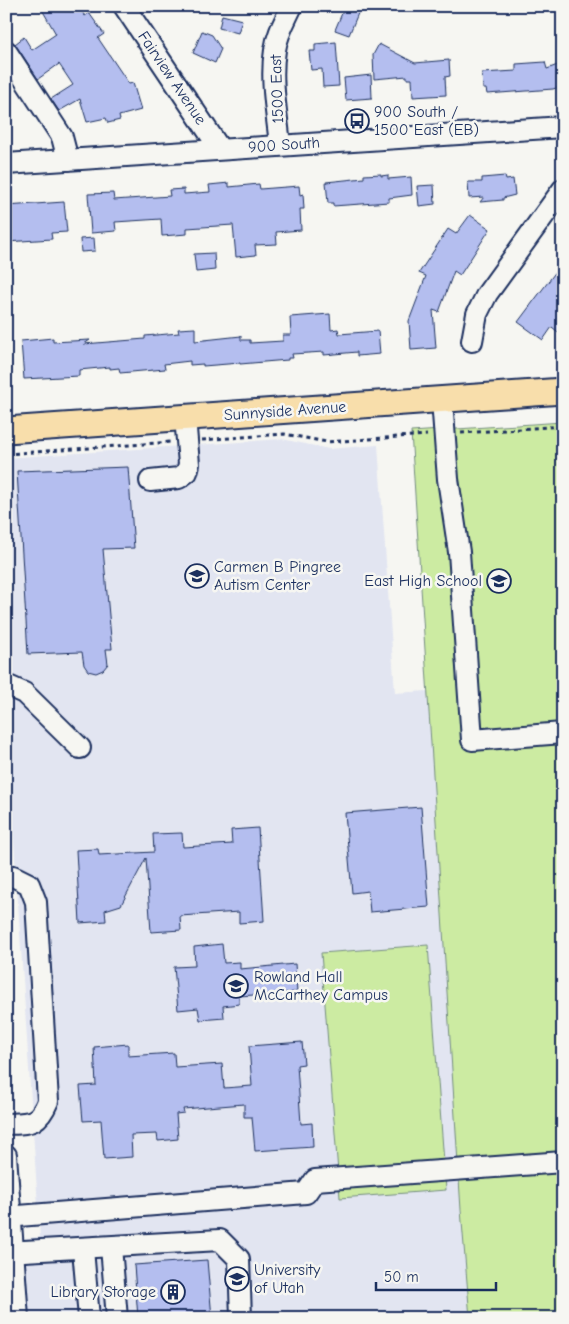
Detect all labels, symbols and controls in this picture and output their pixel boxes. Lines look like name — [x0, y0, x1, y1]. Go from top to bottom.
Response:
street label: Fairview Avenue — [134, 28, 210, 128]
street label: 1500 East — [267, 54, 287, 124]
place label: 900 South / 1500 East (EB) — [374, 103, 479, 139]
bus stop icon: 900 South / 1500 East (EB) — [344, 108, 370, 134]
street label: 900 South — [247, 134, 321, 156]
street label: Sunnyside Avenue — [223, 398, 347, 424]
place label: Carmen B Pingree Autism Center — [214, 558, 341, 594]
school or university icon: Carmen B Pingree Autism Center — [184, 563, 210, 589]
school or university icon: East High School — [486, 568, 512, 594]
place label: East High School — [364, 572, 482, 590]
place label: Rowland Hall McCarthey Campus — [254, 968, 388, 1004]
school or university icon: Rowland Hall McCarthey Campus — [223, 973, 249, 999]
scale bar — [376, 1259, 496, 1291]
place label: University of Utah — [254, 1261, 321, 1297]
school or university icon: University of Utah — [224, 1266, 250, 1292]
text: 50 m — [384, 1268, 419, 1286]
building icon: Library Storage — [160, 1279, 186, 1305]
place label: Library Storage — [50, 1283, 156, 1301]

